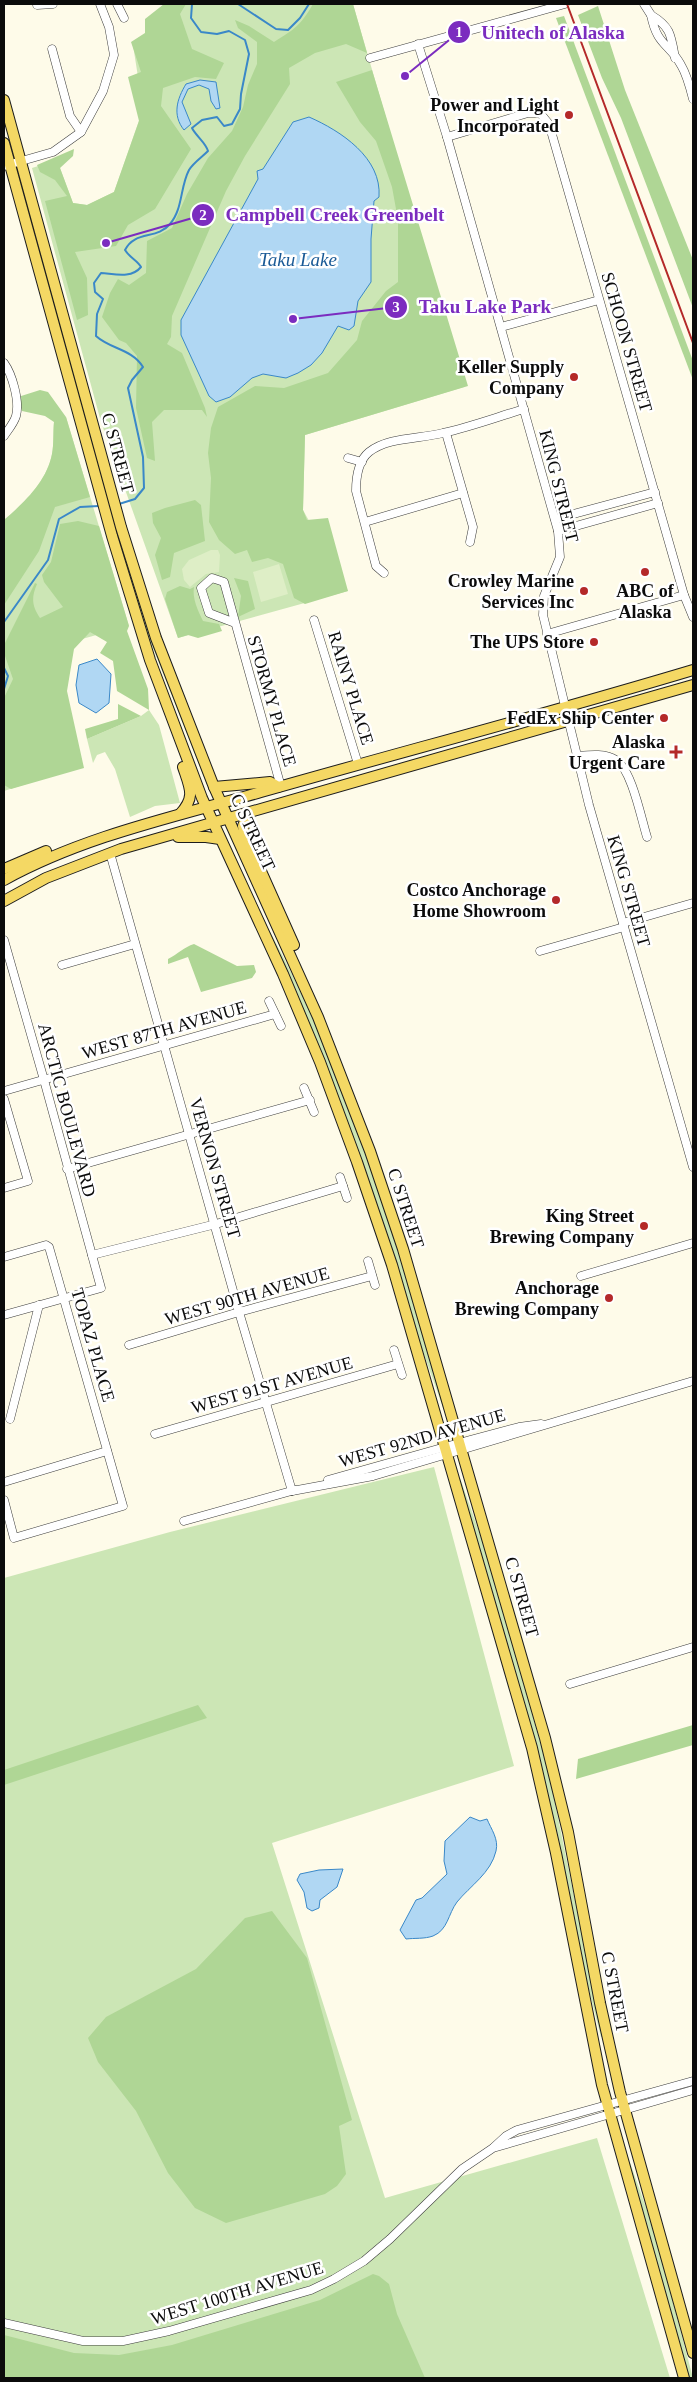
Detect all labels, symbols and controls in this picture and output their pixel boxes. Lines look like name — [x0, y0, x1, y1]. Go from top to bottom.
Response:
callout: Unitech of Alaska — [446, 15, 636, 49]
text: Unitech of Alaska — [481, 22, 625, 43]
text: 1 — [455, 24, 463, 40]
place label: Power and Light Incorporated — [430, 95, 559, 136]
marker: Power and Light Incorporated — [563, 109, 575, 121]
callout: Campbell Creek Greenbelt — [191, 198, 455, 232]
text: Campbell Creek Greenbelt — [226, 204, 445, 225]
text: 2 — [199, 207, 207, 223]
water label: Taku Lake — [259, 249, 337, 270]
street label: SCHOON STREET — [597, 270, 657, 414]
callout: Taku Lake Park — [384, 290, 561, 324]
text: Taku Lake Park — [419, 296, 552, 317]
text: 3 — [392, 299, 400, 315]
place label: Keller Supply Company — [458, 357, 564, 398]
marker: Keller Supply Company — [568, 371, 580, 383]
street label: C STREET — [98, 411, 138, 495]
street label: KING STREET — [535, 428, 583, 544]
marker: ABC of Alaska — [639, 566, 651, 578]
place label: Crowley Marine Services Inc — [448, 571, 574, 612]
place label: ABC of Alaska — [616, 581, 675, 622]
marker: Crowley Marine Services Inc — [578, 585, 590, 597]
street label: RAINY PLACE — [324, 629, 378, 747]
place label: The UPS Store — [470, 632, 584, 652]
street label: STORMY PLACE — [244, 633, 300, 769]
marker: The UPS Store — [588, 636, 600, 648]
place label: FedEx Ship Center — [507, 708, 654, 728]
marker: FedEx Ship Center — [658, 712, 670, 724]
place label: Alaska Urgent Care — [569, 732, 665, 773]
marker: Alaska Urgent Care — [669, 745, 683, 759]
street label: C STREET — [227, 790, 279, 874]
street label: KING STREET — [603, 833, 655, 949]
place label: Costco Anchorage Home Showroom — [407, 880, 546, 921]
marker: Costco Anchorage Home Showroom — [550, 894, 562, 906]
street label: WEST 87TH AVENUE — [79, 997, 249, 1063]
street label: ARCTIC BOULEVARD — [34, 1021, 100, 1199]
street label: VERNON STREET — [185, 1095, 245, 1241]
street label: C STREET — [384, 1166, 428, 1250]
place label: King Street Brewing Company — [490, 1206, 634, 1247]
marker: King Street Brewing Company — [638, 1220, 650, 1232]
street label: WEST 90TH AVENUE — [162, 1263, 332, 1329]
place label: Anchorage Brewing Company — [455, 1278, 599, 1319]
street label: TOPAZ PLACE — [67, 1286, 119, 1404]
marker: Anchorage Brewing Company — [603, 1292, 615, 1304]
street label: WEST 91ST AVENUE — [189, 1352, 355, 1418]
street label: WEST 92ND AVENUE — [336, 1405, 508, 1471]
street label: C STREET — [501, 1555, 543, 1639]
street label: C STREET — [597, 1950, 633, 2034]
street label: WEST 100TH AVENUE — [148, 2257, 326, 2329]

